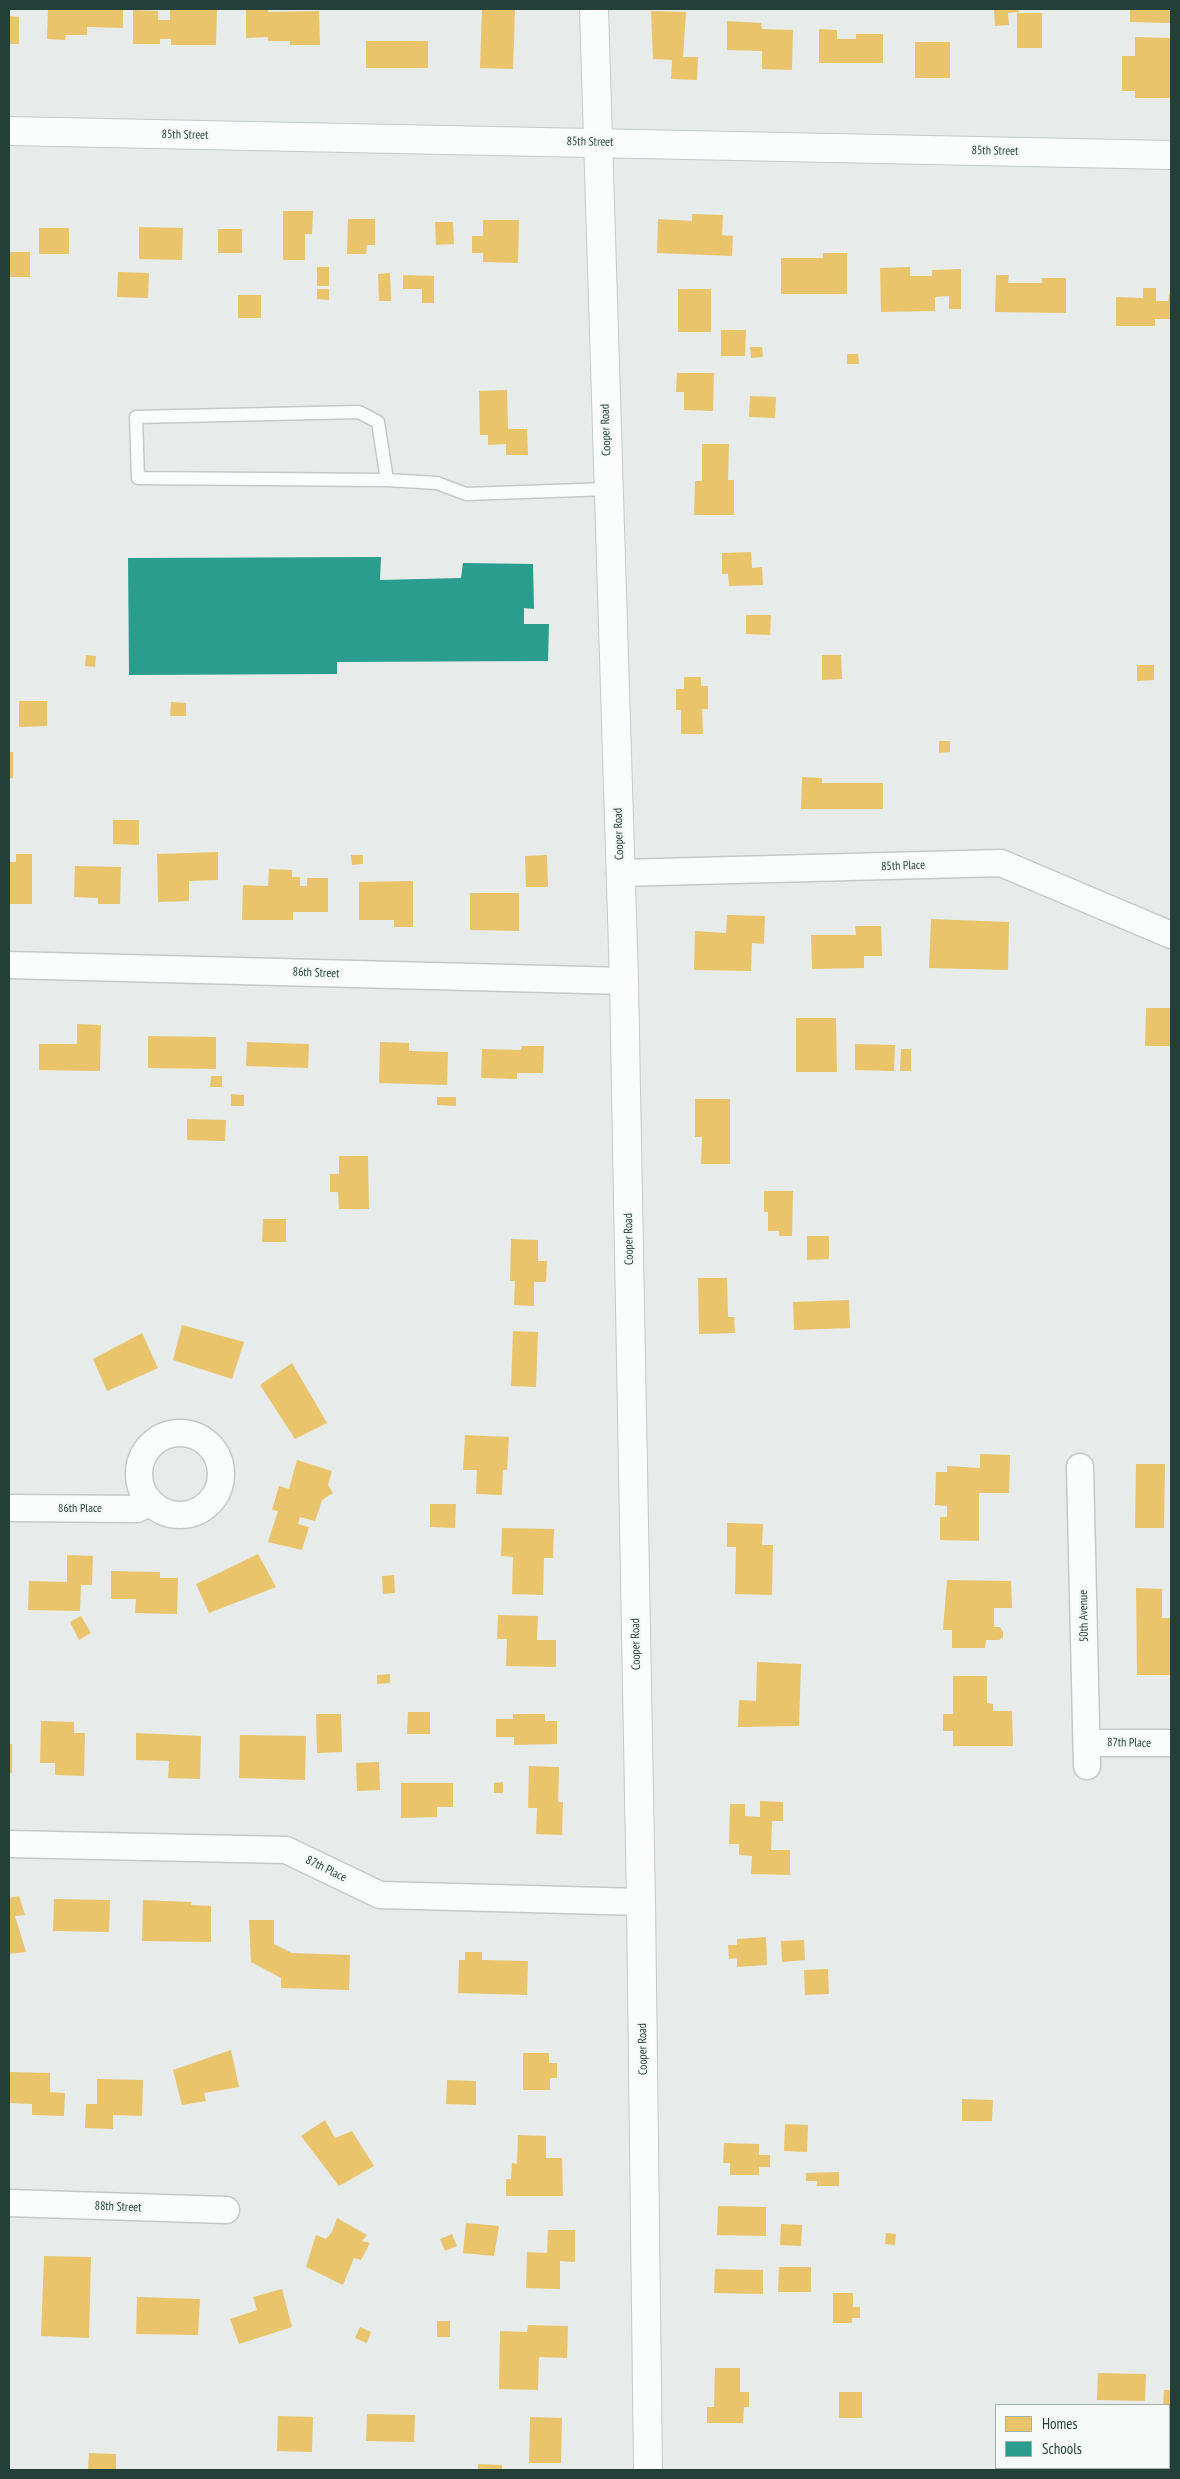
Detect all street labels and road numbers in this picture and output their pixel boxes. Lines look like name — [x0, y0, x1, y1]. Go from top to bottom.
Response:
street label: 85th Street — [161, 127, 209, 143]
street label: 85th Street — [566, 134, 614, 150]
street label: 85th Street — [971, 143, 1019, 159]
street label: Cooper Road — [598, 404, 614, 456]
street label: Cooper Road — [611, 808, 627, 860]
street label: 85th Place — [881, 858, 925, 874]
street label: 86th Street — [292, 965, 340, 981]
street label: Cooper Road — [621, 1213, 637, 1265]
street label: 86th Place — [58, 1502, 102, 1516]
street label: 50th Avenue — [1076, 1590, 1092, 1642]
street label: Cooper Road — [628, 1618, 644, 1670]
street label: 87th Place — [1107, 1735, 1151, 1751]
street label: 87th Place — [303, 1853, 349, 1885]
street label: Cooper Road — [635, 2023, 651, 2075]
street label: 88th Street — [94, 2199, 142, 2215]

